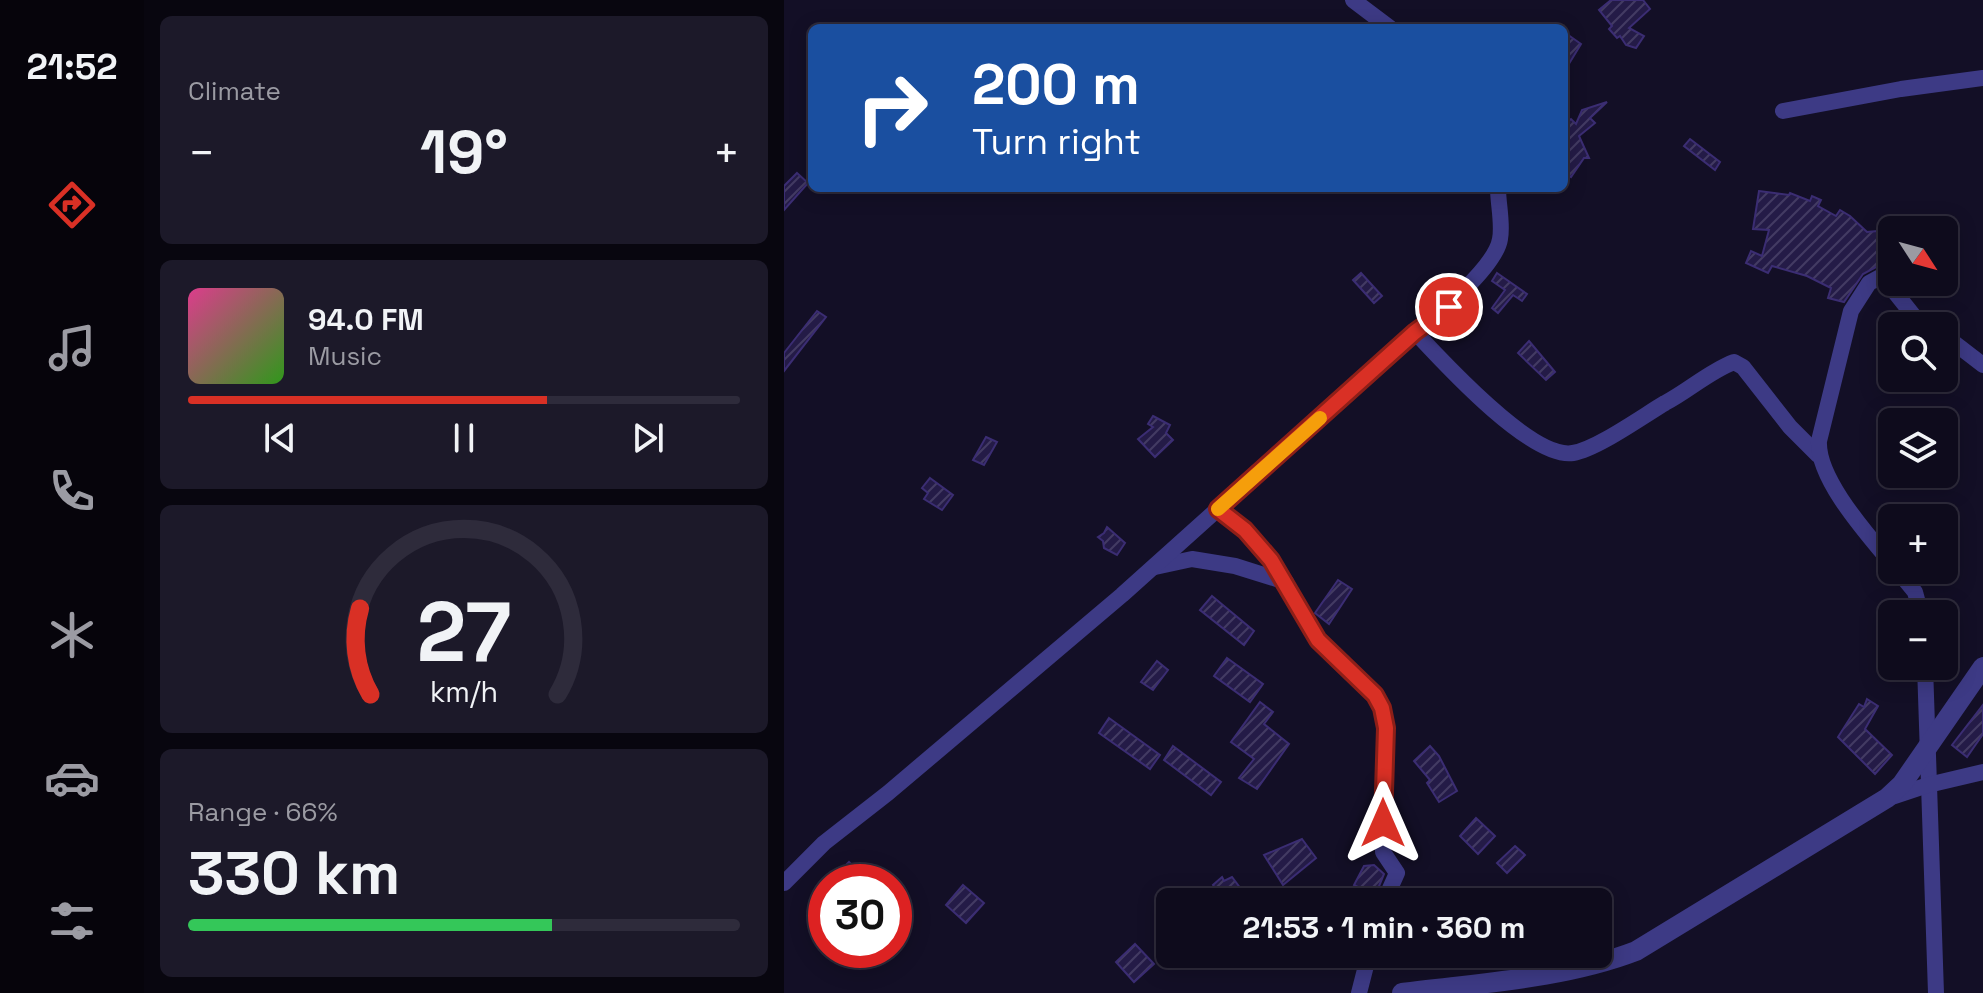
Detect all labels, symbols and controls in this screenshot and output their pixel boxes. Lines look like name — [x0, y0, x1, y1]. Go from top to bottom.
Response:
text: 21:52 — [26, 44, 118, 90]
text: 200 m — [972, 49, 1140, 120]
icon: right — [840, 56, 944, 160]
text: Climate — [188, 74, 281, 108]
text: 19° — [420, 114, 508, 191]
text: Turn right — [972, 119, 1141, 165]
text: − — [188, 125, 215, 181]
text: + — [713, 125, 740, 181]
icon: directions — [44, 177, 100, 233]
north arrow — [1878, 216, 1958, 296]
map controls — [1878, 216, 1958, 680]
pin — [1415, 273, 1483, 341]
icon: arrive — [1427, 285, 1471, 329]
text: 94.0 FM — [308, 300, 424, 339]
button: search — [1878, 312, 1958, 392]
icon: music — [44, 320, 100, 376]
text: Music — [308, 339, 382, 373]
button: layers — [1878, 408, 1958, 488]
icon: previous — [258, 416, 302, 460]
icon: pause — [442, 416, 486, 460]
icon: next — [626, 416, 670, 460]
icon: phone — [44, 463, 100, 519]
button: + — [1878, 504, 1958, 584]
text: 27 — [417, 578, 511, 684]
button: − — [1878, 600, 1958, 680]
icon: climate — [44, 607, 100, 663]
text: km/h — [430, 674, 498, 710]
icon: car — [44, 750, 100, 806]
position arrow — [1341, 781, 1425, 865]
text: Range · 66% — [188, 795, 338, 829]
text: 330 km — [188, 835, 400, 912]
speed limit sign: 30 — [808, 864, 912, 968]
icon: filters — [44, 893, 100, 949]
text: 21:53 · 1 min · 360 m — [1243, 908, 1525, 947]

